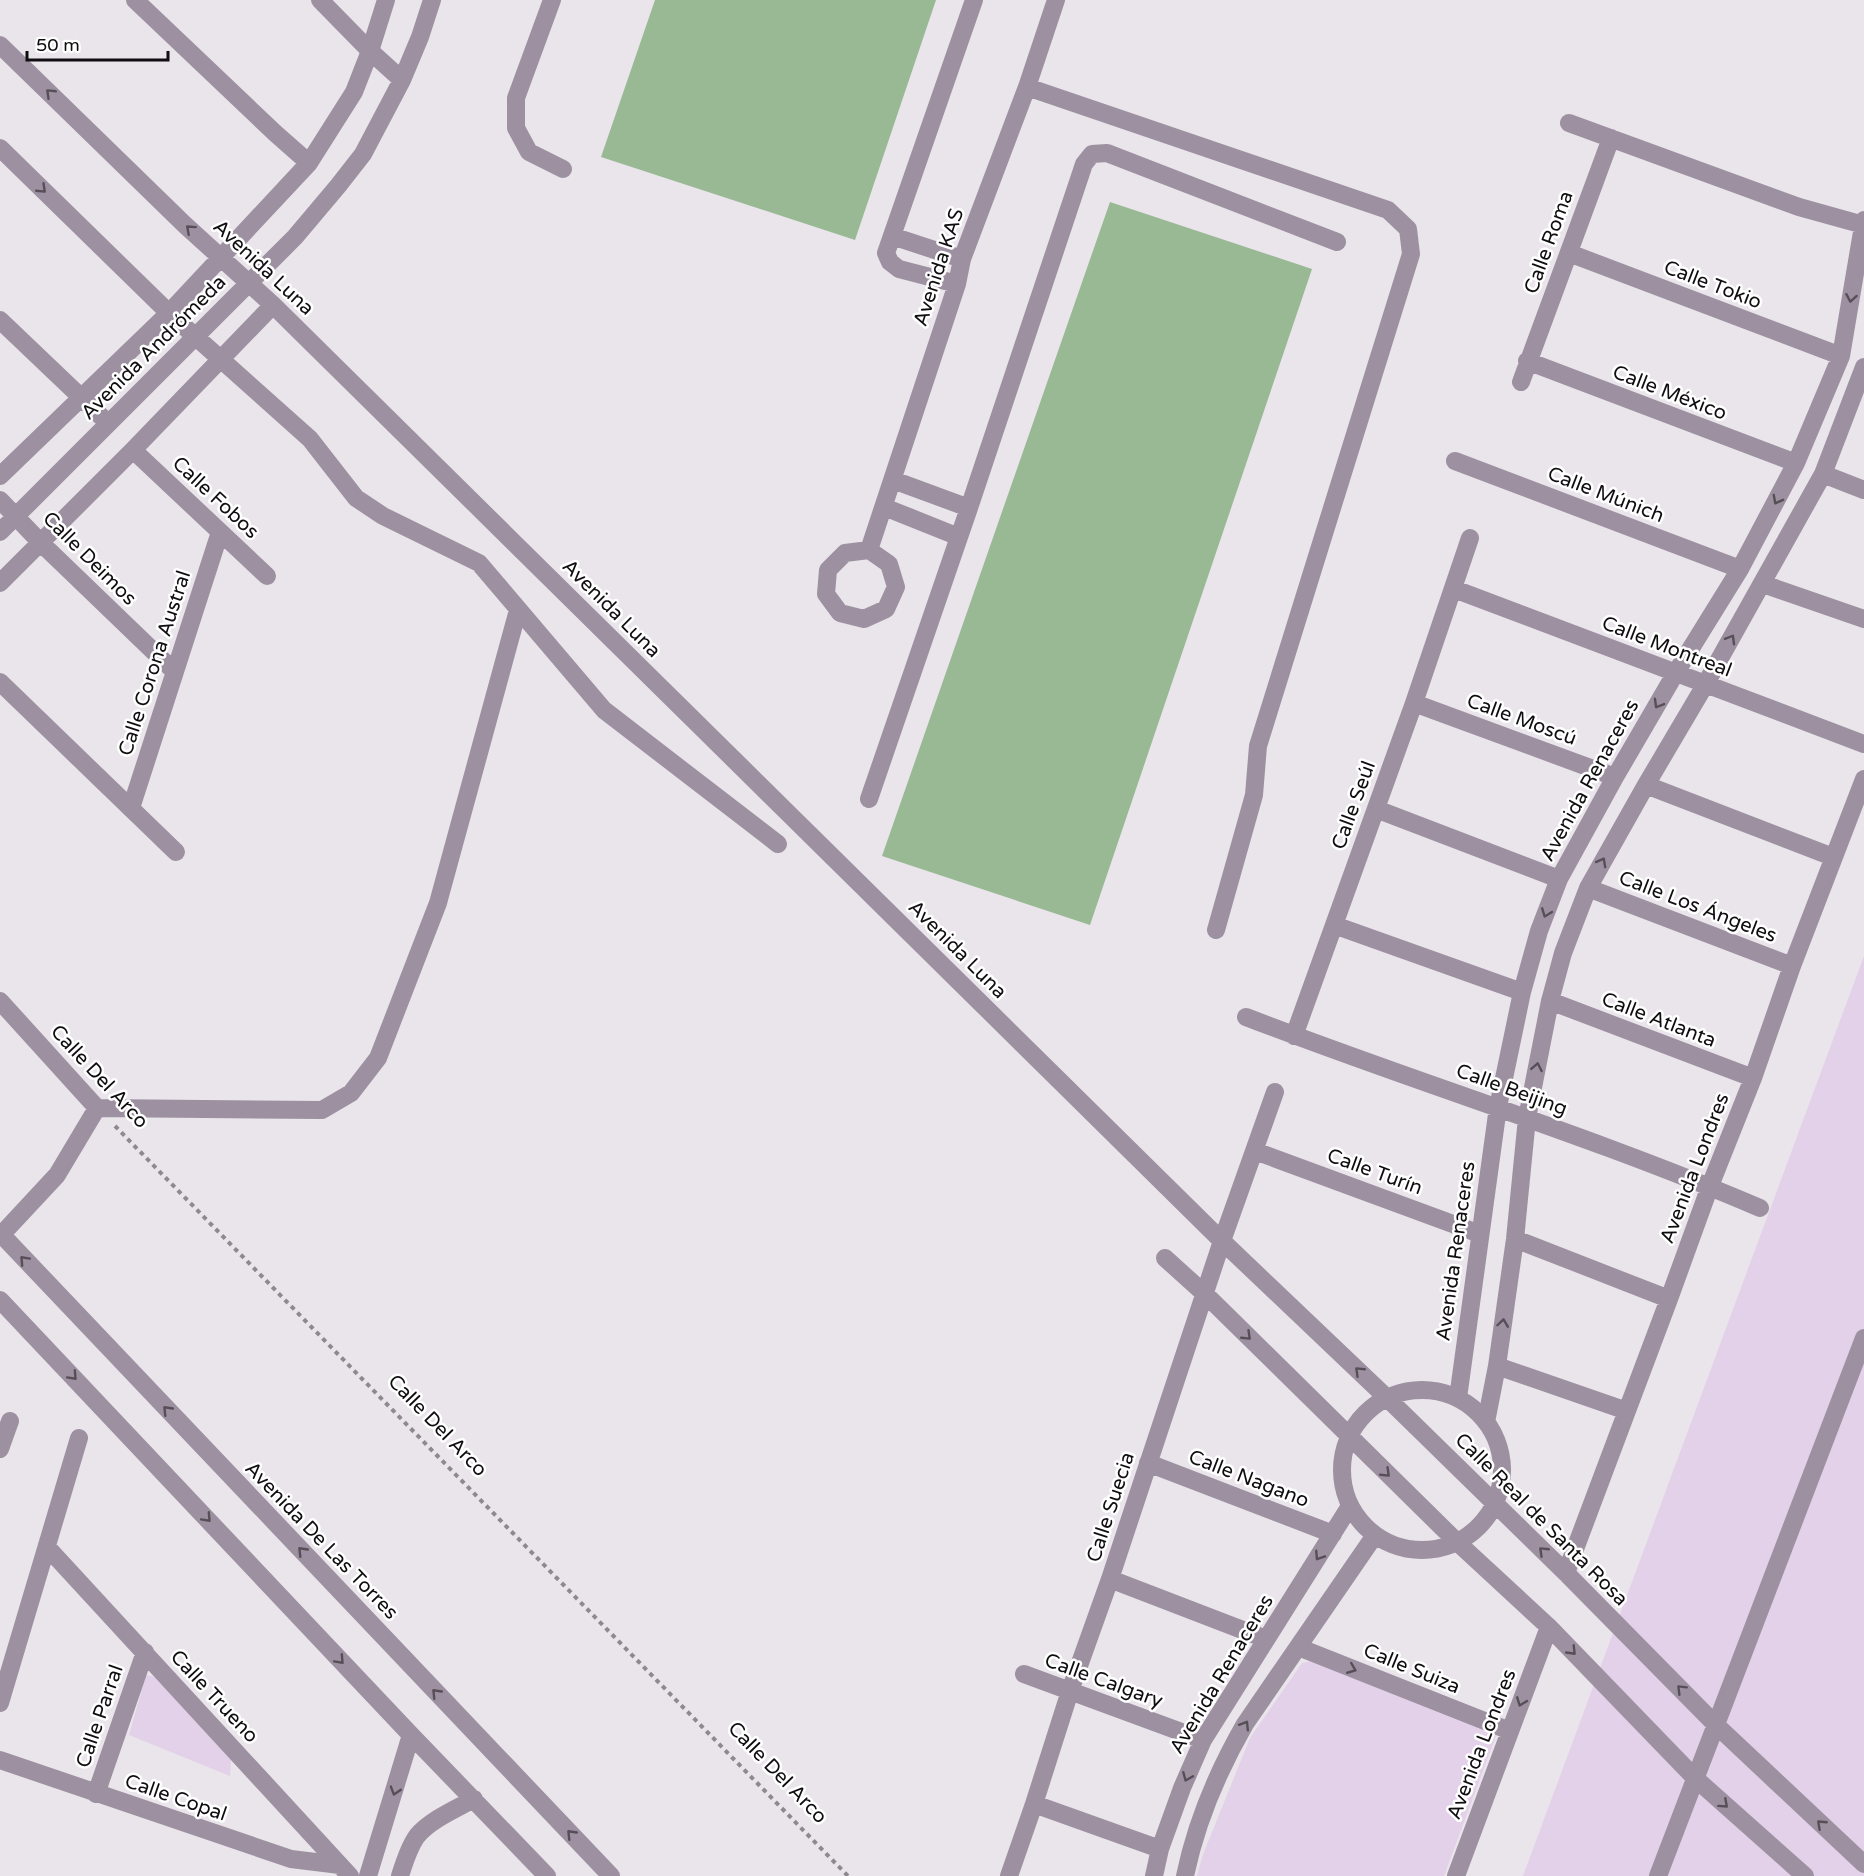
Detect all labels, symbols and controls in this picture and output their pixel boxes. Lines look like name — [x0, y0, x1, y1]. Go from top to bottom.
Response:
scale bar — [27, 24, 168, 62]
text: 50 m — [36, 34, 80, 56]
one-way arrow — [46, 90, 57, 101]
one-way arrow — [34, 181, 45, 192]
street label: Calle Roma — [1519, 188, 1579, 297]
street label: Avenida KAS — [909, 205, 969, 329]
street label: Avenida Luna — [208, 215, 319, 321]
one-way arrow — [186, 225, 197, 236]
street label: Calle Tokio — [1660, 255, 1765, 315]
street label: Avenida Andrómeda — [76, 270, 231, 425]
one-way arrow — [1845, 293, 1857, 303]
street label: Calle México — [1609, 360, 1730, 426]
street label: Calle Fobos — [167, 452, 264, 544]
street label: Calle Múnich — [1544, 462, 1667, 528]
one-way arrow — [1773, 493, 1784, 504]
street label: Calle Deimos — [37, 507, 141, 611]
street label: Avenida Luna — [557, 554, 666, 663]
street label: Calle Corona Austral — [114, 568, 196, 759]
street label: Calle Montreal — [1598, 611, 1735, 683]
one-way arrow — [1724, 635, 1736, 645]
street label: Calle Moscú — [1463, 689, 1580, 751]
street label: Avenida Renaceres — [1535, 695, 1644, 866]
one-way arrow — [1653, 698, 1665, 708]
street label: Calle Seúl — [1327, 758, 1381, 853]
one-way arrow — [1595, 858, 1607, 869]
street label: Calle Los Ángeles — [1615, 865, 1780, 948]
street label: Avenida Luna — [903, 895, 1012, 1004]
one-way arrow — [1541, 907, 1553, 918]
street label: Calle Atlanta — [1598, 987, 1719, 1053]
street label: Calle Del Arco — [45, 1020, 153, 1133]
street label: Calle Beijing — [1453, 1059, 1571, 1121]
one-way arrow — [1530, 1062, 1543, 1072]
street label: Avenida Londres — [1655, 1090, 1735, 1247]
street label: Calle Turín — [1324, 1144, 1426, 1200]
street label: Avenida Renaceres — [1431, 1160, 1480, 1343]
one-way arrow — [21, 1256, 32, 1267]
one-way arrow — [1497, 1318, 1509, 1327]
one-way arrow — [1240, 1328, 1251, 1339]
one-way arrow — [1355, 1367, 1366, 1378]
one-way arrow — [65, 1369, 76, 1380]
street label: Calle Del Arco — [383, 1370, 492, 1482]
one-way arrow — [163, 1407, 174, 1417]
street label: Calle Real de Santa Rosa — [1450, 1428, 1633, 1611]
street label: Calle Nagano — [1185, 1445, 1312, 1513]
street label: Calle Suecia — [1082, 1449, 1140, 1565]
street label: Avenida De Las Torres — [240, 1457, 403, 1625]
one-way arrow — [1379, 1465, 1390, 1476]
one-way arrow — [199, 1511, 210, 1522]
one-way arrow — [1539, 1547, 1550, 1558]
one-way arrow — [298, 1548, 309, 1558]
one-way arrow — [1315, 1549, 1326, 1560]
street label: Avenida Renaceres — [1165, 1591, 1279, 1758]
street label: Calle Suiza — [1360, 1639, 1463, 1699]
one-way arrow — [1565, 1644, 1576, 1655]
street label: Calle Trueno — [165, 1645, 263, 1748]
street label: Calle Calgary — [1041, 1648, 1166, 1714]
one-way arrow — [333, 1653, 344, 1664]
street label: Calle Parral — [71, 1662, 129, 1771]
one-way arrow — [1346, 1662, 1357, 1674]
street label: Avenida Londres — [1442, 1666, 1522, 1823]
one-way arrow — [1677, 1686, 1688, 1697]
one-way arrow — [433, 1689, 444, 1700]
one-way arrow — [1516, 1695, 1528, 1706]
street label: Calle Del Arco — [723, 1717, 832, 1829]
one-way arrow — [1238, 1721, 1250, 1731]
street label: Calle Copal — [122, 1769, 230, 1827]
one-way arrow — [1182, 1771, 1194, 1782]
one-way arrow — [390, 1785, 402, 1796]
one-way arrow — [1718, 1797, 1728, 1808]
one-way arrow — [1818, 1820, 1828, 1831]
one-way arrow — [567, 1830, 578, 1840]

